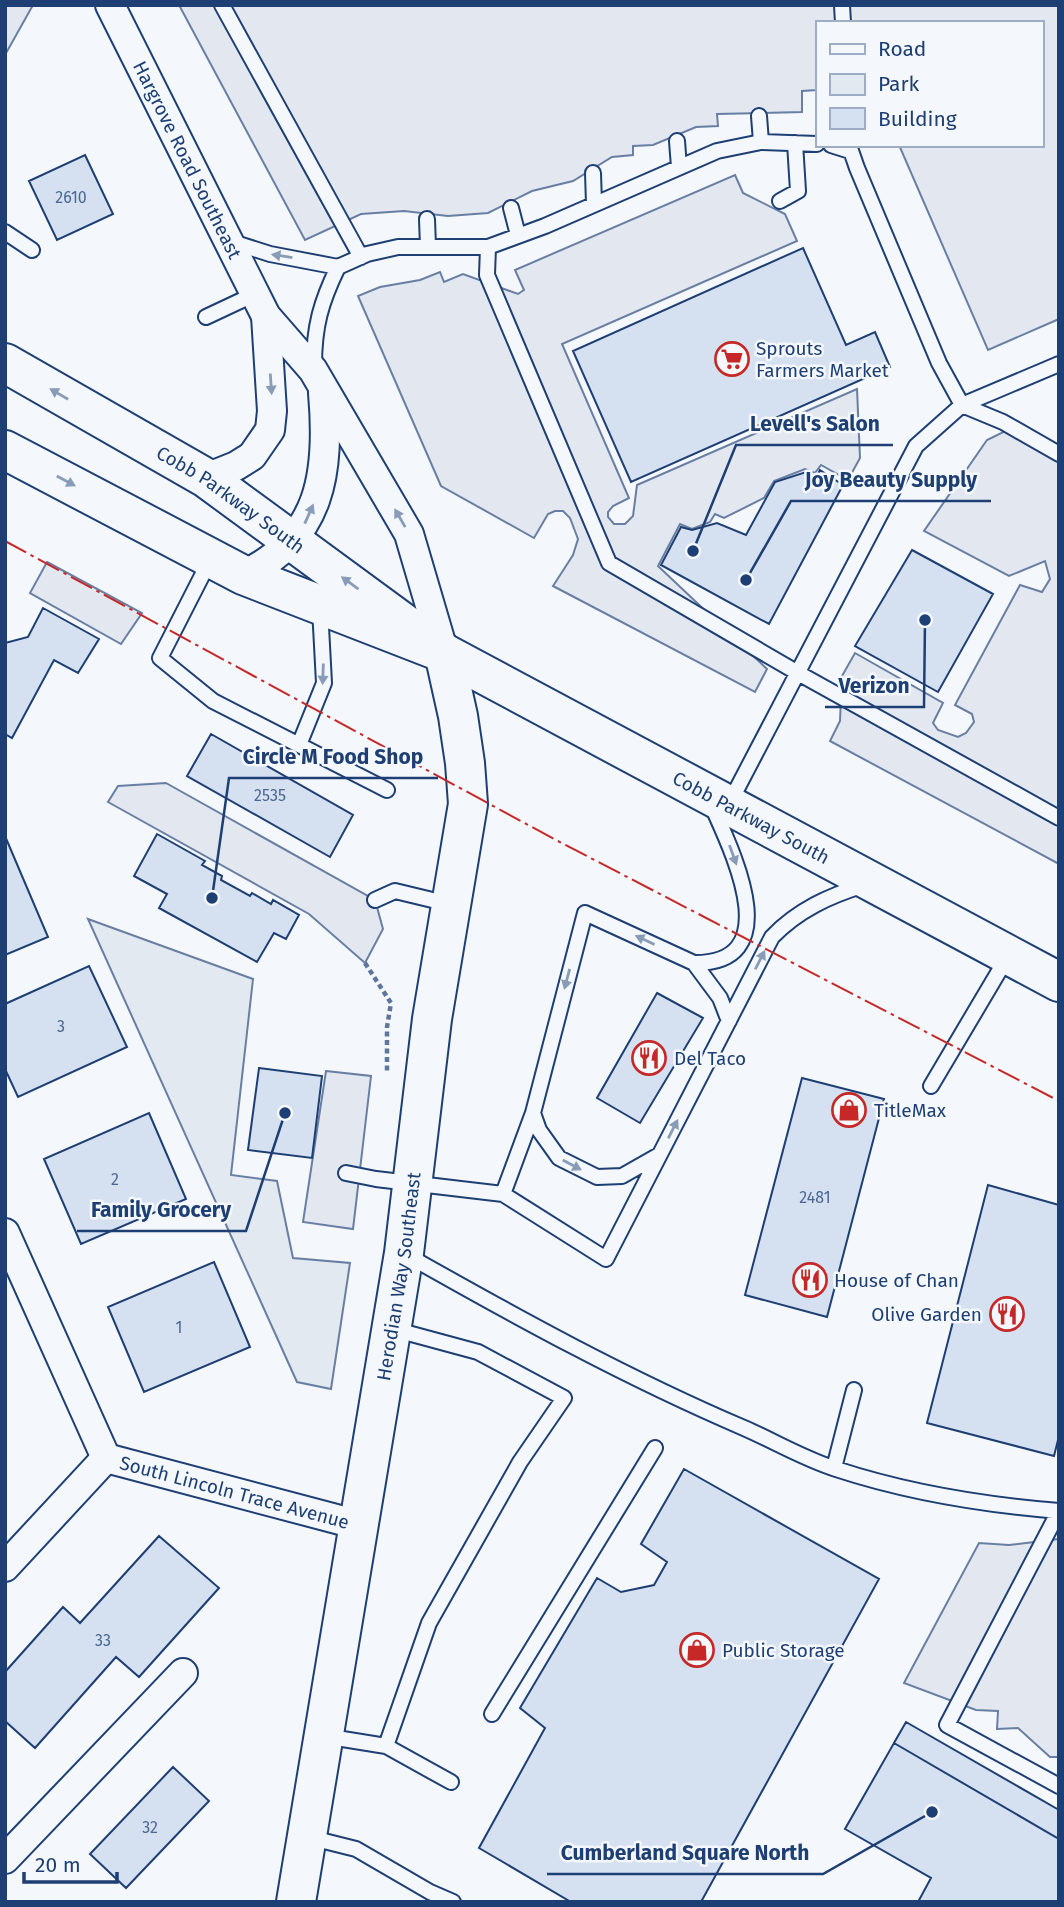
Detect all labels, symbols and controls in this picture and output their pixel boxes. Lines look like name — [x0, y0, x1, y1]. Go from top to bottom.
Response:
legend — [816, 21, 1043, 147]
text: Road — [878, 36, 926, 62]
street label: Hargrove Road Southeast — [128, 57, 246, 263]
text: Park — [878, 71, 920, 97]
text: Building — [878, 106, 957, 132]
house number: 2610 — [55, 188, 87, 207]
one-way arrow — [271, 250, 293, 261]
place label: Sprouts Farmers Market — [756, 337, 889, 382]
supermarket icon: Sprouts Farmers Market — [713, 340, 751, 378]
one-way arrow — [265, 373, 276, 395]
one-way arrow — [50, 388, 69, 400]
callout: Levell's Salon — [736, 403, 893, 445]
text: Levell's Salon — [750, 411, 880, 437]
street label: Cobb Parkway South — [152, 441, 309, 559]
callout: Joy Beauty Supply — [791, 459, 991, 501]
text: Joy Beauty Supply — [804, 467, 977, 493]
one-way arrow — [56, 475, 76, 487]
one-way arrow — [303, 504, 315, 524]
one-way arrow — [394, 509, 407, 528]
one-way arrow — [341, 576, 359, 590]
one-way arrow — [317, 663, 329, 685]
callout: Verizon — [825, 665, 924, 707]
text: Verizon — [837, 673, 910, 699]
callout: Circle M Food Shop — [229, 736, 438, 778]
text: Circle M Food Shop — [243, 744, 423, 770]
street label: Cobb Parkway South — [669, 766, 834, 869]
house number: 2535 — [254, 786, 286, 805]
one-way arrow — [728, 845, 739, 866]
one-way arrow — [635, 934, 655, 946]
one-way arrow — [755, 950, 766, 970]
one-way arrow — [562, 969, 572, 990]
house number: 3 — [57, 1017, 65, 1036]
restaurant icon: Del Taco — [630, 1039, 668, 1077]
place label: Del Taco — [674, 1047, 746, 1070]
shop icon: TitleMax — [830, 1091, 868, 1129]
place label: TitleMax — [874, 1099, 947, 1122]
one-way arrow — [667, 1119, 679, 1139]
one-way arrow — [562, 1160, 582, 1171]
house number: 2 — [111, 1170, 119, 1189]
street label: Herodian Way Southeast — [372, 1171, 426, 1382]
house number: 2481 — [799, 1188, 831, 1207]
callout: Family Grocery — [77, 1189, 246, 1231]
text: Family Grocery — [91, 1197, 231, 1223]
restaurant icon: House of Chan — [791, 1261, 829, 1299]
place label: House of Chan — [834, 1269, 959, 1292]
restaurant icon: Olive Garden — [988, 1295, 1026, 1333]
place label: Olive Garden — [871, 1303, 982, 1326]
house number: 1 — [176, 1318, 182, 1337]
street label: South Lincoln Trace Avenue — [117, 1451, 352, 1534]
house number: 33 — [95, 1631, 111, 1650]
shop icon: Public Storage — [678, 1631, 716, 1669]
place label: Public Storage — [722, 1639, 845, 1662]
house number: 32 — [142, 1818, 158, 1837]
callout: Cumberland Square North — [547, 1832, 823, 1874]
scale bar — [24, 1840, 117, 1884]
text: Cumberland Square North — [561, 1840, 809, 1866]
text: 20 m — [35, 1852, 81, 1878]

